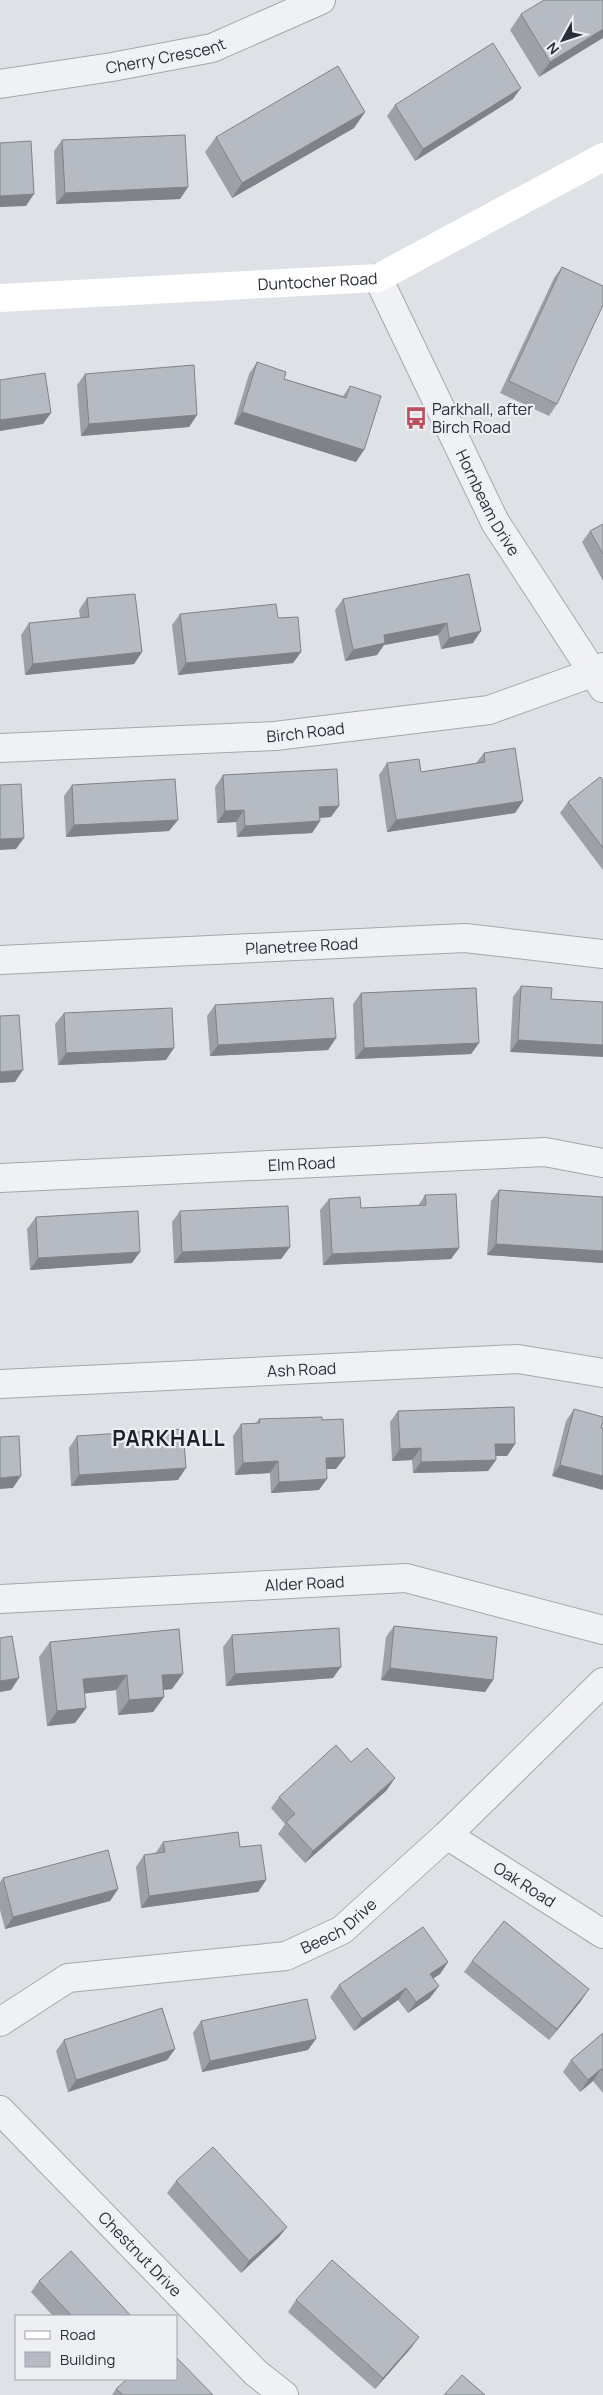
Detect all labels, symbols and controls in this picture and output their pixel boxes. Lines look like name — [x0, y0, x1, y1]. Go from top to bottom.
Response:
north arrow — [538, 15, 588, 65]
street label: Cherry Crescent — [104, 32, 229, 79]
text: N — [542, 39, 563, 59]
street label: Duntocher Road — [257, 267, 378, 295]
place label: Parkhall, after Birch Road — [432, 398, 533, 438]
bus stop icon: Parkhall, after Birch Road — [403, 405, 429, 431]
street label: Hornbeam Drive — [451, 446, 525, 560]
street label: Birch Road — [266, 717, 346, 747]
street label: Planetree Road — [245, 932, 359, 959]
street label: Elm Road — [267, 1151, 336, 1176]
street label: Ash Road — [267, 1357, 337, 1382]
district label: PARKHALL — [112, 1424, 226, 1452]
street label: Alder Road — [264, 1570, 345, 1596]
street label: Oak Road — [489, 1856, 560, 1912]
street label: Beech Drive — [297, 1893, 381, 1959]
street label: Chestnut Drive — [94, 2206, 187, 2302]
legend — [15, 2315, 178, 2380]
text: Road — [60, 2324, 96, 2345]
text: Building — [60, 2349, 115, 2370]

